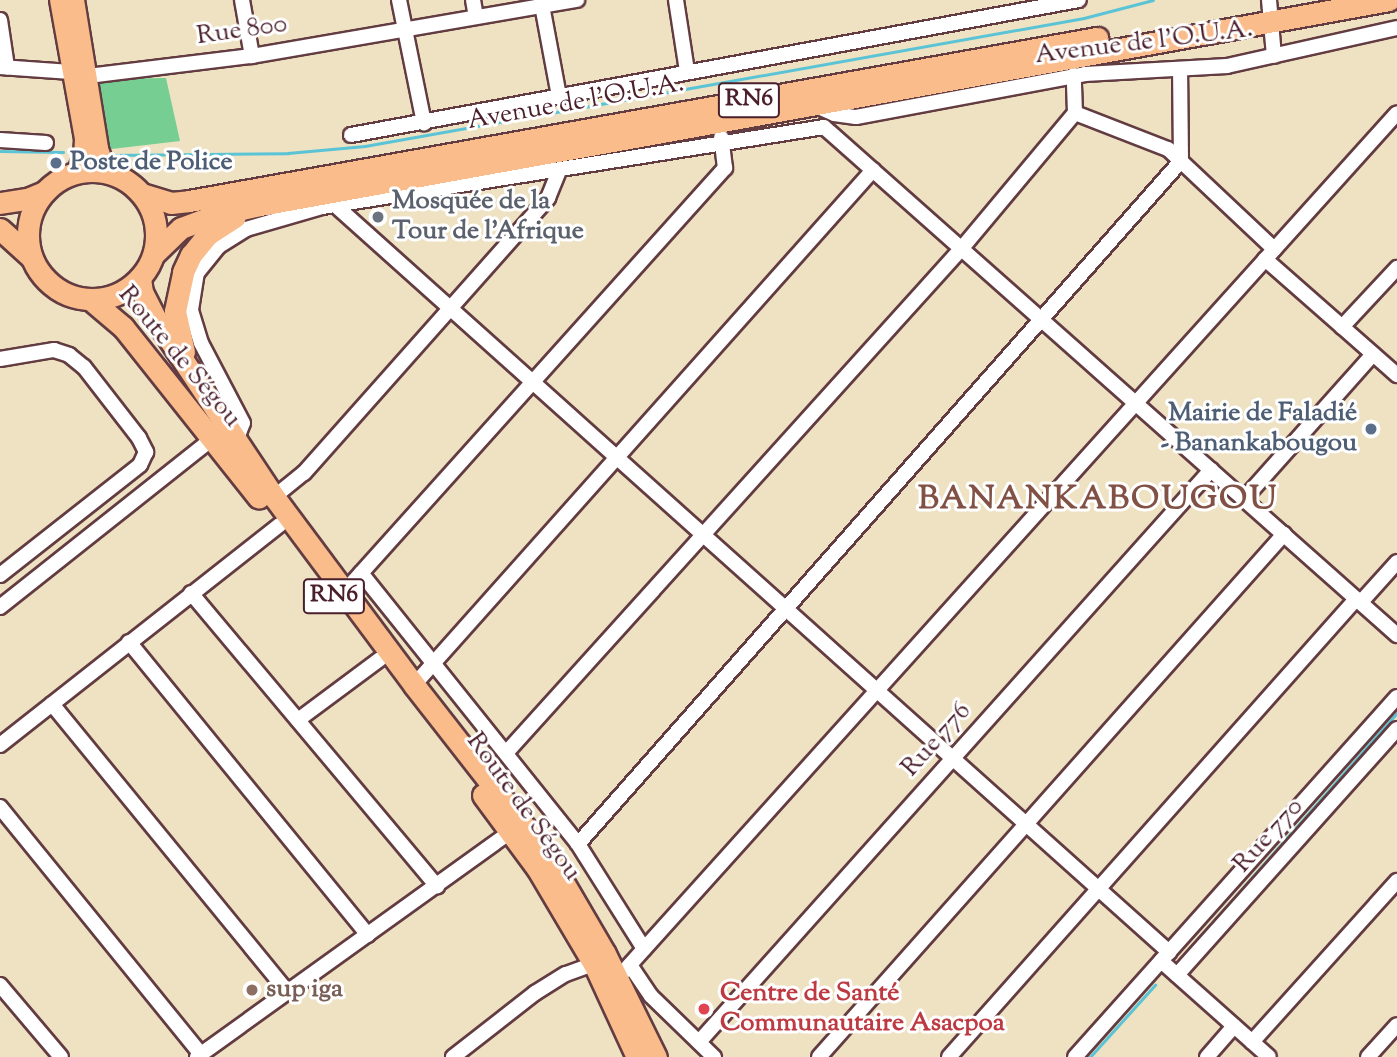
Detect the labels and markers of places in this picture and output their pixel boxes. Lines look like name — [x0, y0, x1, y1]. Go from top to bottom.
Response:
place label: Poste de Police — [70, 147, 233, 179]
marker: Poste de Police — [48, 155, 64, 171]
place label: Mosquée de la Tour de l'Afrique — [392, 186, 584, 248]
marker: Mosquée de la Tour de l'Afrique — [370, 209, 386, 225]
place label: Mairie de Faladié - Banankabougou — [1160, 398, 1357, 460]
marker: Mairie de Faladié - Banankabougou — [1363, 421, 1379, 437]
place label: sup iga — [266, 974, 343, 1006]
place label: Centre de Santé Communautaire Asacpoa — [720, 978, 1005, 1040]
marker: sup iga — [244, 982, 260, 998]
marker: Centre de Santé Communautaire Asacpoa — [694, 999, 714, 1019]

